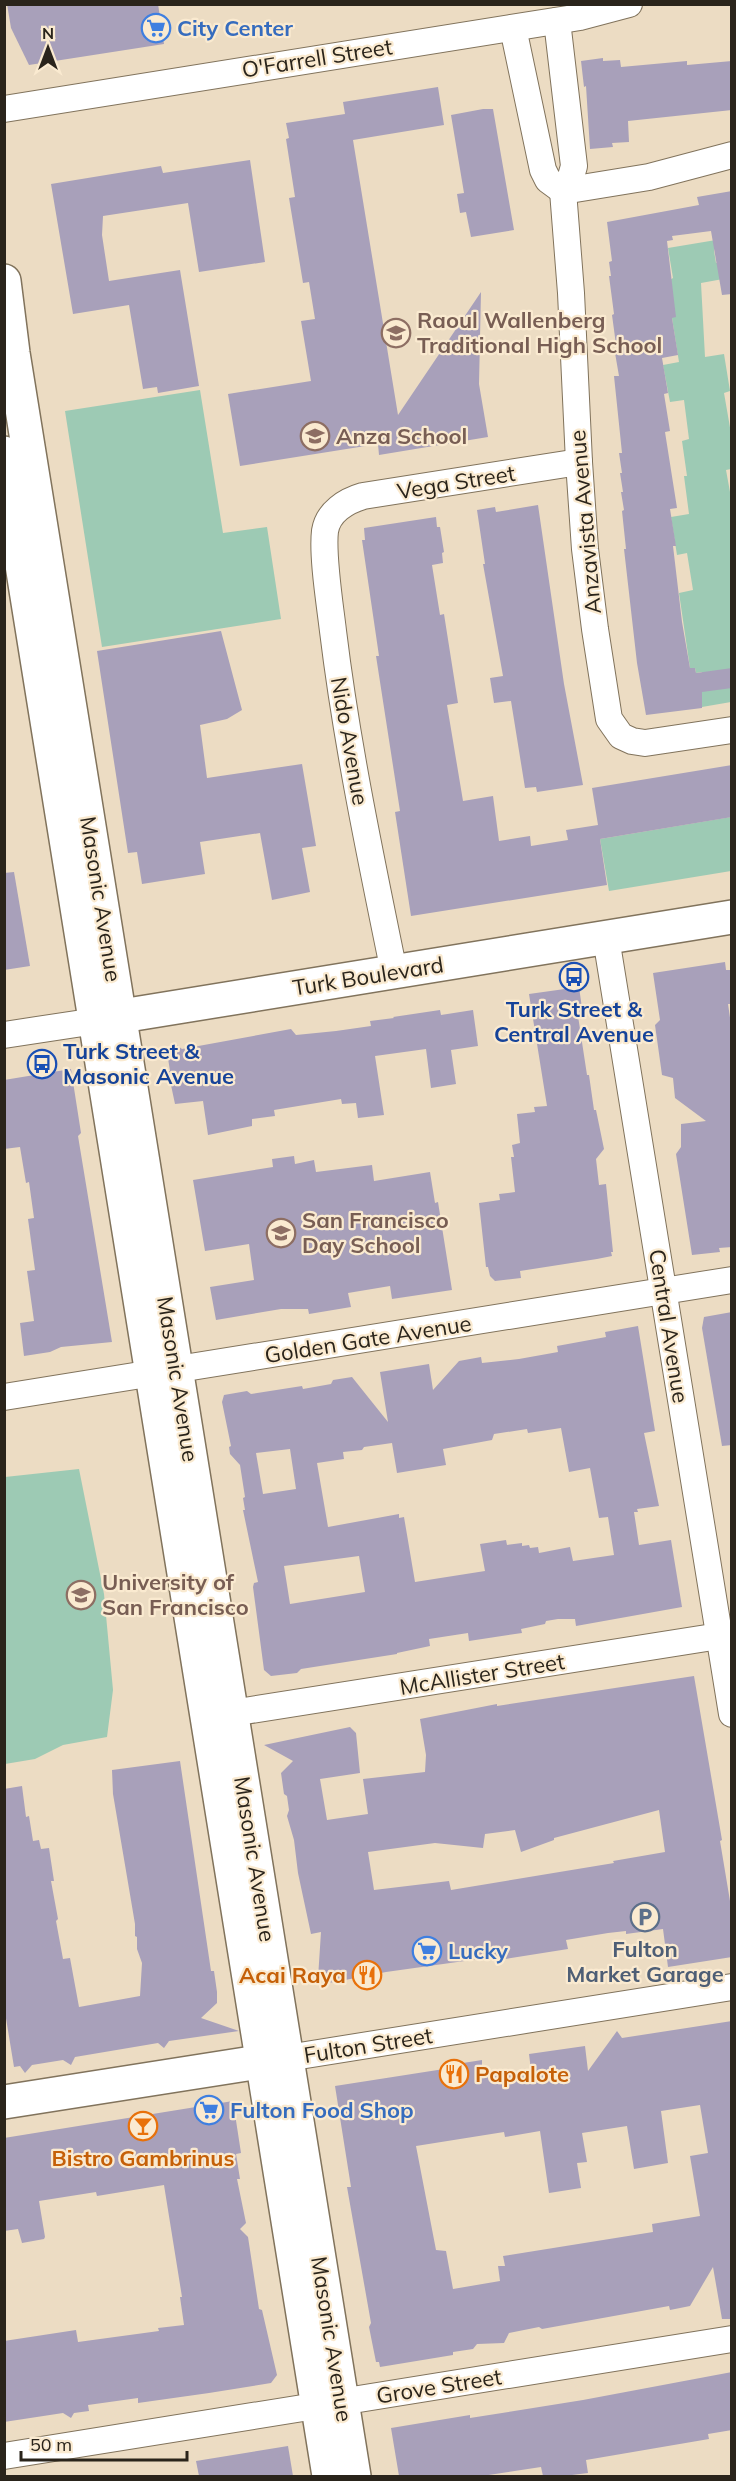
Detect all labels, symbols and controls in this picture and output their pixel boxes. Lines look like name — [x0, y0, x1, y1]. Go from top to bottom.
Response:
supermarket icon: City Center — [140, 12, 172, 44]
place label: City Center — [177, 14, 293, 42]
north arrow — [18, 18, 78, 78]
text: N — [42, 23, 54, 43]
street label: O'Farrell Street — [240, 32, 394, 84]
place label: Raoul Wallenberg Traditional High School — [417, 306, 662, 359]
school or university icon: Raoul Wallenberg Traditional High School — [380, 317, 412, 349]
school or university icon: Anza School — [299, 420, 331, 452]
place label: Anza School — [336, 422, 467, 450]
street label: Anzavista Avenue — [563, 429, 607, 615]
street label: Vega Street — [395, 459, 517, 505]
street label: Nido Avenue — [325, 675, 375, 807]
street label: Masonic Avenue — [74, 814, 128, 984]
street label: Turk Boulevard — [291, 950, 445, 1002]
bus stop icon: Turk Street & Central Avenue — [558, 961, 590, 993]
place label: Turk Street & Central Avenue — [494, 995, 654, 1048]
place label: Turk Street & Masonic Avenue — [63, 1037, 234, 1090]
bus stop icon: Turk Street & Masonic Avenue — [26, 1048, 58, 1080]
place label: San Francisco Day School — [302, 1206, 449, 1259]
school or university icon: San Francisco Day School — [265, 1217, 297, 1249]
street label: Central Avenue — [643, 1247, 695, 1405]
street label: Masonic Avenue — [151, 1294, 205, 1464]
street label: Golden Gate Avenue — [263, 1309, 473, 1369]
place label: University of San Francisco — [102, 1568, 249, 1621]
school or university icon: University of San Francisco — [65, 1579, 97, 1611]
street label: McAllister Street — [398, 1647, 567, 1701]
street label: Masonic Avenue — [228, 1774, 282, 1944]
parking icon: Fulton Market Garage — [629, 1901, 661, 1933]
supermarket icon: Lucky — [411, 1935, 443, 1967]
place label: Fulton Market Garage — [566, 1935, 724, 1988]
place label: Lucky — [448, 1937, 508, 1965]
restaurant icon: Acai Raya — [351, 1959, 383, 1991]
place label: Acai Raya — [239, 1961, 346, 1989]
street label: Fulton Street — [302, 2021, 435, 2069]
restaurant icon: Papalote — [438, 2058, 470, 2090]
place label: Papalote — [475, 2060, 569, 2088]
supermarket icon: Fulton Food Shop — [193, 2094, 225, 2126]
place label: Fulton Food Shop — [230, 2096, 414, 2124]
bar icon: Bistro Gambrinus — [127, 2110, 159, 2142]
place label: Bistro Gambrinus — [52, 2144, 234, 2172]
street label: Masonic Avenue — [305, 2254, 359, 2424]
street label: Grove Street — [374, 2362, 504, 2410]
scale bar — [21, 2424, 188, 2462]
text: 50 m — [30, 2433, 72, 2456]

